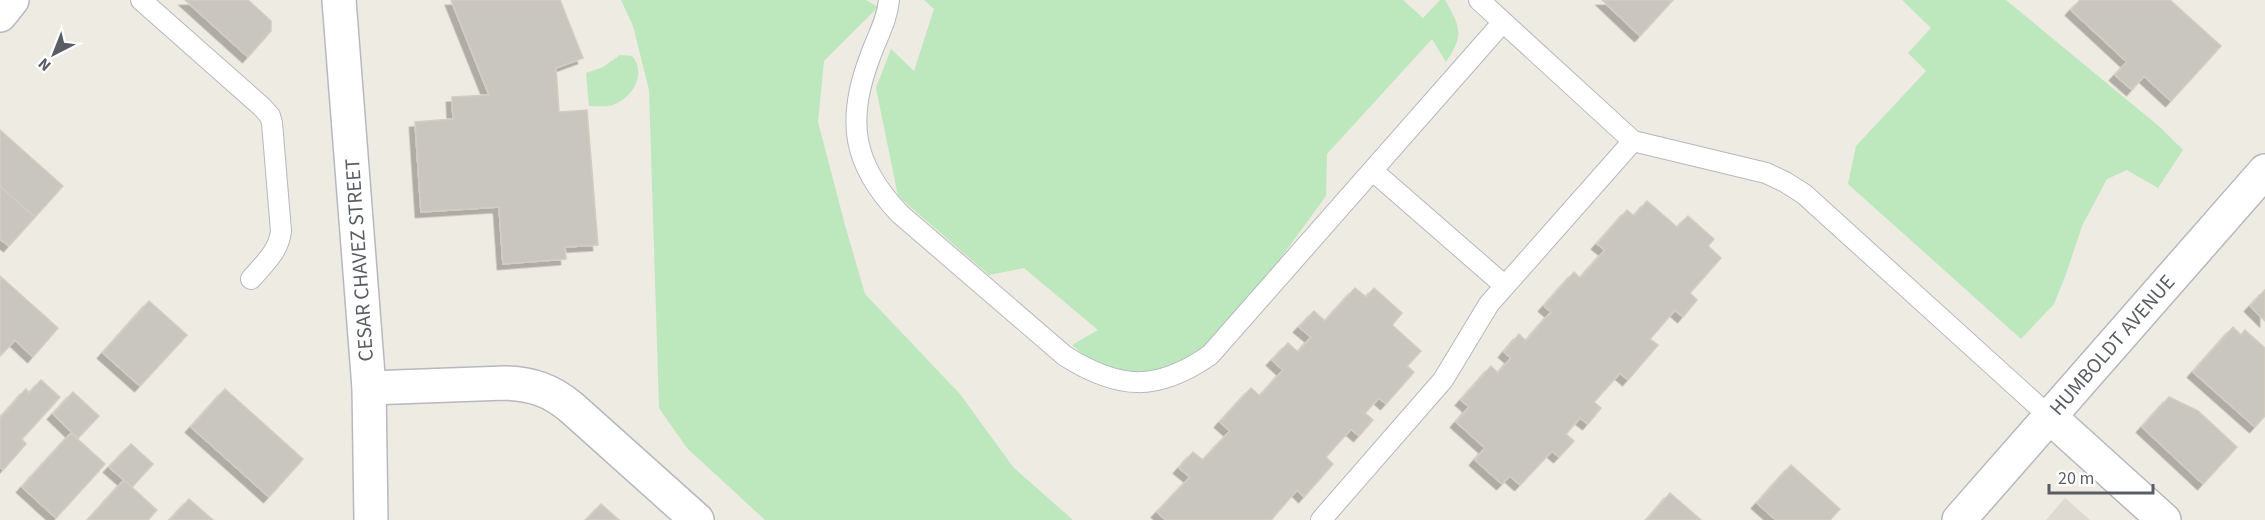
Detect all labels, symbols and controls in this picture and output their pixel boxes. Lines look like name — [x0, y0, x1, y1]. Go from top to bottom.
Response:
north arrow — [24, 24, 84, 84]
text: N — [33, 53, 56, 76]
street label: CESAR CHAVEZ STREET — [337, 157, 381, 363]
street label: HUMBOLDT AVENUE — [2042, 268, 2182, 422]
scale bar — [2049, 457, 2152, 495]
text: 20 m — [2058, 466, 2094, 491]

